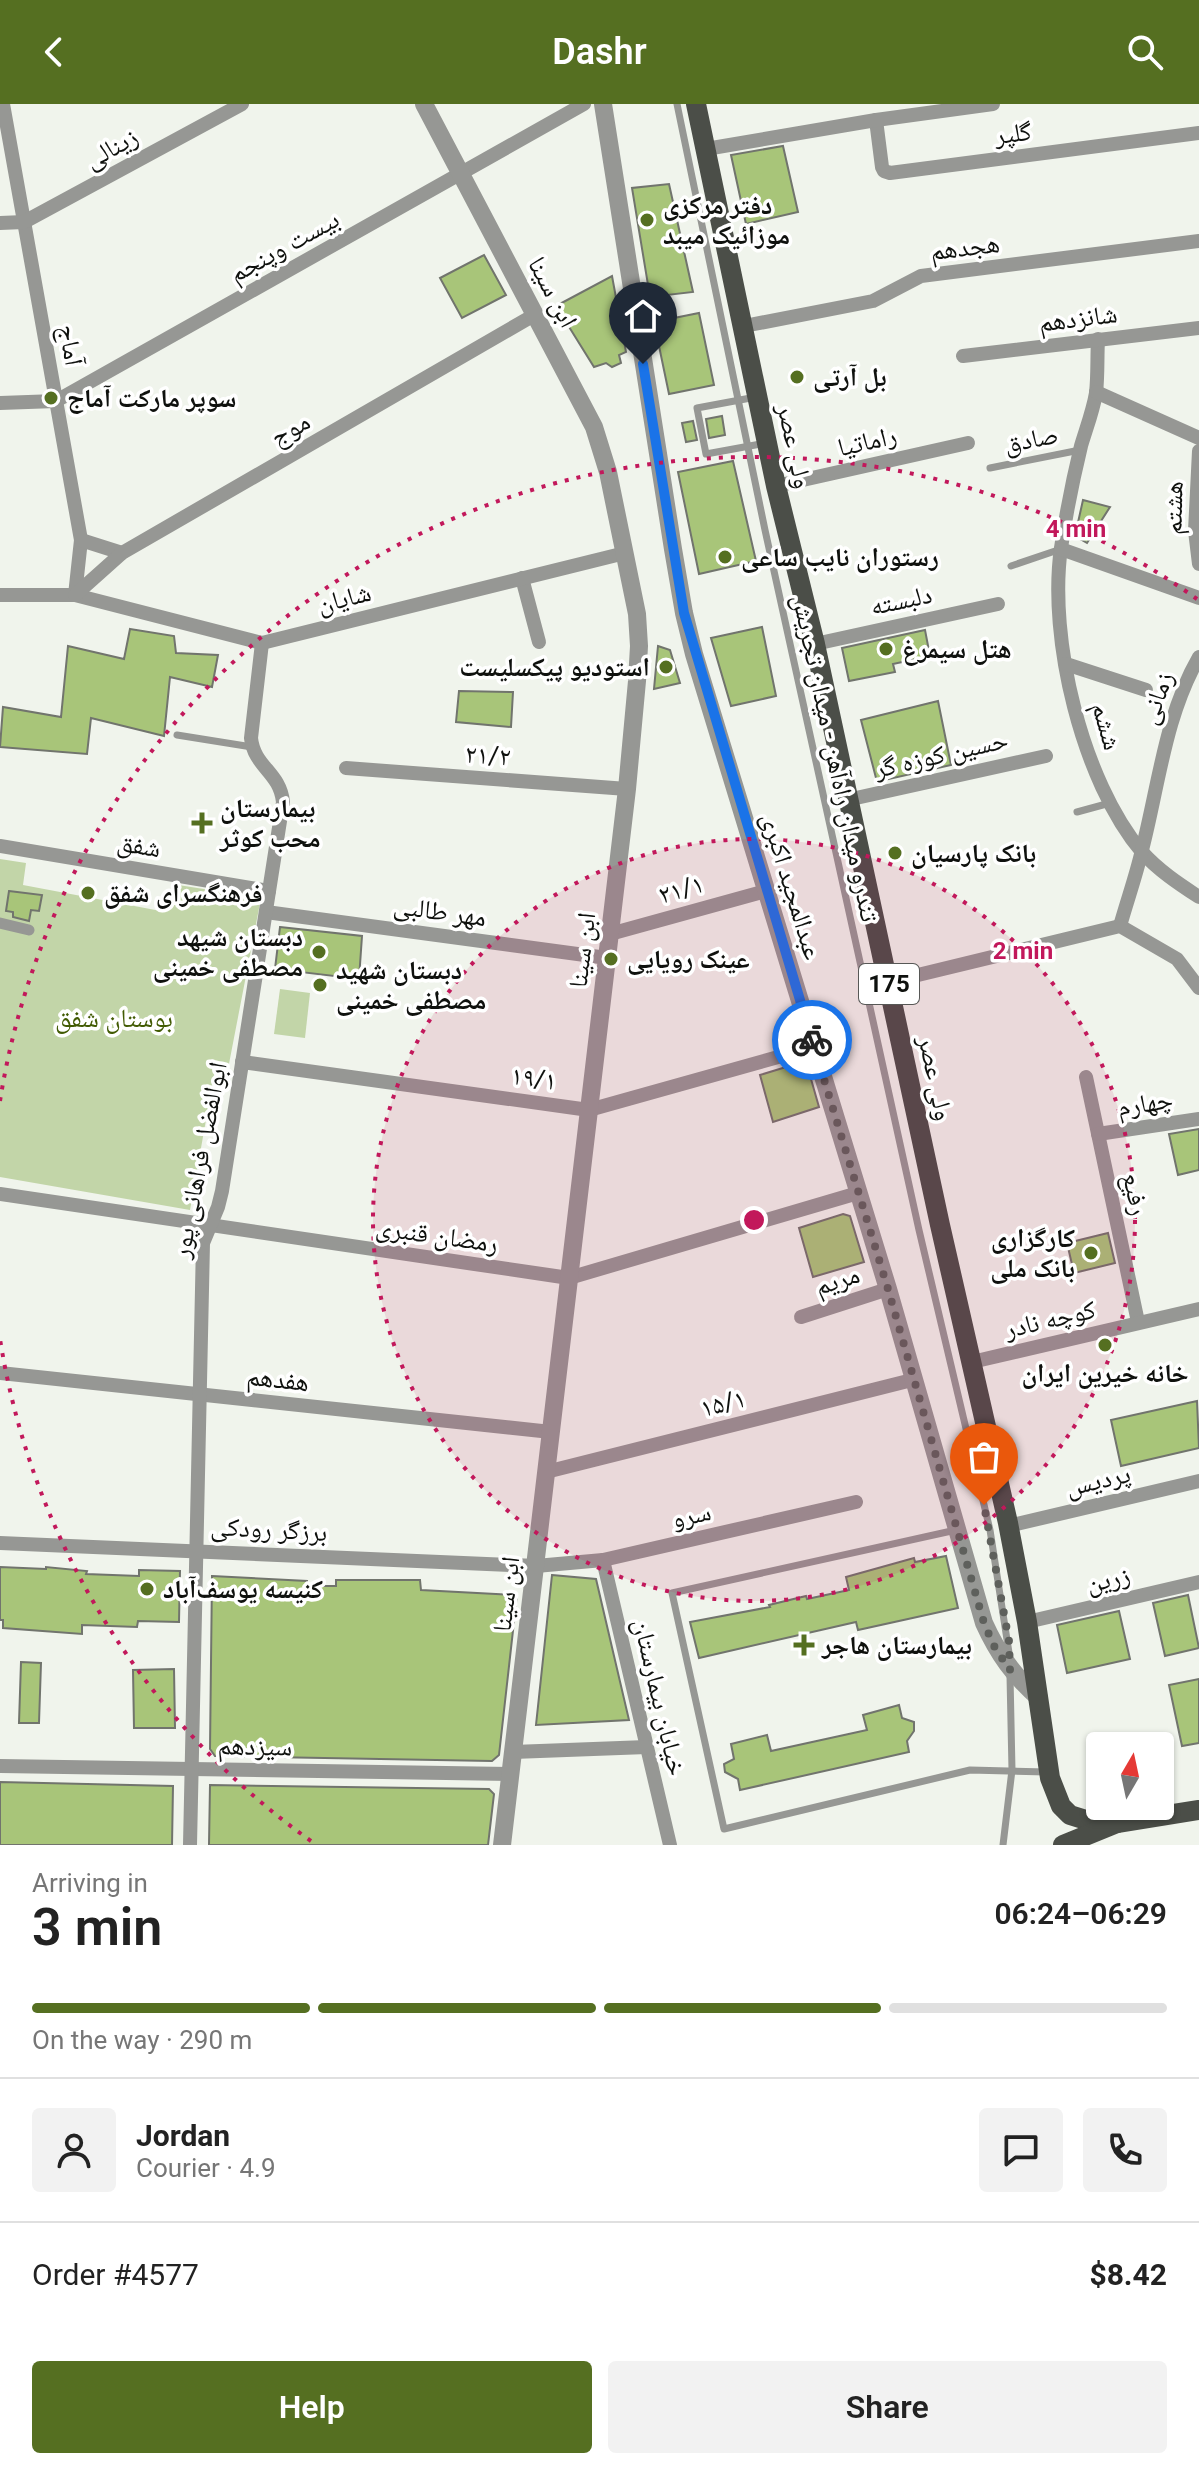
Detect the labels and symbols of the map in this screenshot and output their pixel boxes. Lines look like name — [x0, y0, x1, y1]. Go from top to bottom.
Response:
street label: گلپر — [992, 116, 1034, 151]
street label: زینالی — [79, 121, 143, 176]
place label: دفتر مرکزی موزائیک میبد — [663, 190, 790, 250]
street label: بیست وپنجم — [224, 204, 345, 290]
marker: دفتر مرکزی موزائیک میبد — [638, 211, 656, 229]
street label: هجدهم — [929, 228, 1002, 268]
street label: ابن سینا — [521, 252, 584, 333]
pin — [609, 282, 677, 364]
street label: شانزدهم — [1037, 298, 1119, 340]
street label: آماج — [52, 322, 90, 369]
place label: بل آرتی — [813, 362, 887, 393]
marker: بل آرتی — [788, 368, 806, 386]
place label: سوپر مارکت آماج — [67, 383, 237, 414]
marker: سوپر مارکت آماج — [42, 389, 60, 407]
street label: ولی عصر — [770, 400, 819, 491]
street label: موج — [265, 406, 316, 453]
street label: صادق — [1001, 419, 1061, 460]
street label: راماتیا — [835, 420, 899, 462]
street label: هشتم — [1158, 481, 1190, 535]
text: 4 min — [1046, 515, 1106, 543]
place label: رستوران نایب ساعی — [741, 542, 939, 573]
marker: رستوران نایب ساعی — [716, 548, 734, 566]
street label: شایان — [314, 577, 374, 620]
street label: دلبسته — [867, 579, 935, 621]
street label: تندرو میدان راه‌آهن - میدان تجریش — [786, 592, 885, 925]
place label: هتل سیمرغ — [902, 634, 1012, 666]
marker: هتل سیمرغ — [877, 640, 895, 658]
place label: استودیو پیکسلیست — [459, 652, 650, 683]
marker: استودیو پیکسلیست — [657, 658, 675, 676]
street label: زمانی — [1133, 668, 1180, 729]
street label: ششم — [1084, 699, 1128, 754]
street label: حسین کوزه گر — [870, 724, 1011, 785]
street label: ۲۱/۲ — [464, 738, 512, 772]
place label: بیمارستان محب کوثر — [219, 793, 320, 853]
street label: عبدالمجید اکبری — [754, 809, 829, 963]
marker: بیمارستان محب کوثر — [191, 812, 213, 834]
street label: شفق — [115, 827, 163, 864]
place label: بانک پارسیان — [911, 838, 1036, 869]
marker: بانک پارسیان — [886, 844, 904, 862]
street label: ۲۱/۱ — [655, 868, 707, 910]
place label: فرهنگسرای شفق — [104, 878, 263, 909]
marker: فرهنگسرای شفق — [79, 884, 97, 902]
street label: مهر طالبی — [392, 890, 488, 933]
street label: ابن سینا — [563, 911, 602, 989]
place label: دبستان شیهد مصطفی خمینی — [153, 922, 303, 983]
text: 2 min — [993, 937, 1053, 965]
marker: دبستان شیهد مصطفی خمینی — [310, 943, 328, 961]
place label: عینک رویایی — [627, 944, 750, 975]
marker: عینک رویایی — [602, 950, 620, 968]
place label: دبستان شهید مصطفی خمینی — [336, 955, 486, 1016]
road number: 175 — [859, 964, 919, 1004]
marker: دبستان شهید مصطفی خمینی — [311, 976, 329, 994]
courier — [772, 1000, 852, 1080]
park label: بوستان شفق — [55, 1003, 173, 1034]
street label: ولی عصر — [911, 1032, 960, 1123]
street label: ابوالفضل فراهانی پور — [165, 1059, 234, 1262]
street label: ۱۹/۱ — [509, 1060, 559, 1096]
street label: چهارم — [1115, 1084, 1175, 1125]
street label: رفیع — [1115, 1170, 1155, 1218]
centre of rings — [740, 1206, 768, 1234]
street label: رمضان قنبری — [374, 1212, 500, 1259]
place label: کارگزاری بانک ملی — [990, 1223, 1075, 1284]
marker: کارگزاری بانک ملی — [1082, 1244, 1100, 1262]
street label: مریم — [811, 1259, 864, 1303]
street label: کوچه نادر — [1001, 1294, 1099, 1345]
marker: خانه خیرین ایران — [1096, 1336, 1114, 1354]
place label: خانه خیرین ایران — [1021, 1358, 1189, 1389]
street label: هفدهم — [245, 1361, 311, 1399]
street label: ۱۵/۱ — [697, 1383, 749, 1423]
pin — [950, 1423, 1018, 1505]
street label: پردیس — [1063, 1458, 1134, 1503]
street label: سرو — [668, 1496, 714, 1534]
street label: برزگر رودکی — [210, 1511, 328, 1548]
street label: ابن سینا — [487, 1555, 526, 1633]
street label: زرین — [1083, 1559, 1133, 1600]
place label: کنیسه یوسف‌آباد — [163, 1574, 323, 1604]
marker: کنیسه یوسف‌آباد — [138, 1580, 156, 1598]
street label: خیابان بیمارستان — [626, 1616, 693, 1779]
place label: بیمارستان هاجر — [821, 1630, 972, 1661]
marker: بیمارستان هاجر — [793, 1634, 815, 1656]
street label: سیزدهم — [217, 1730, 293, 1764]
north arrow — [1086, 1732, 1174, 1820]

